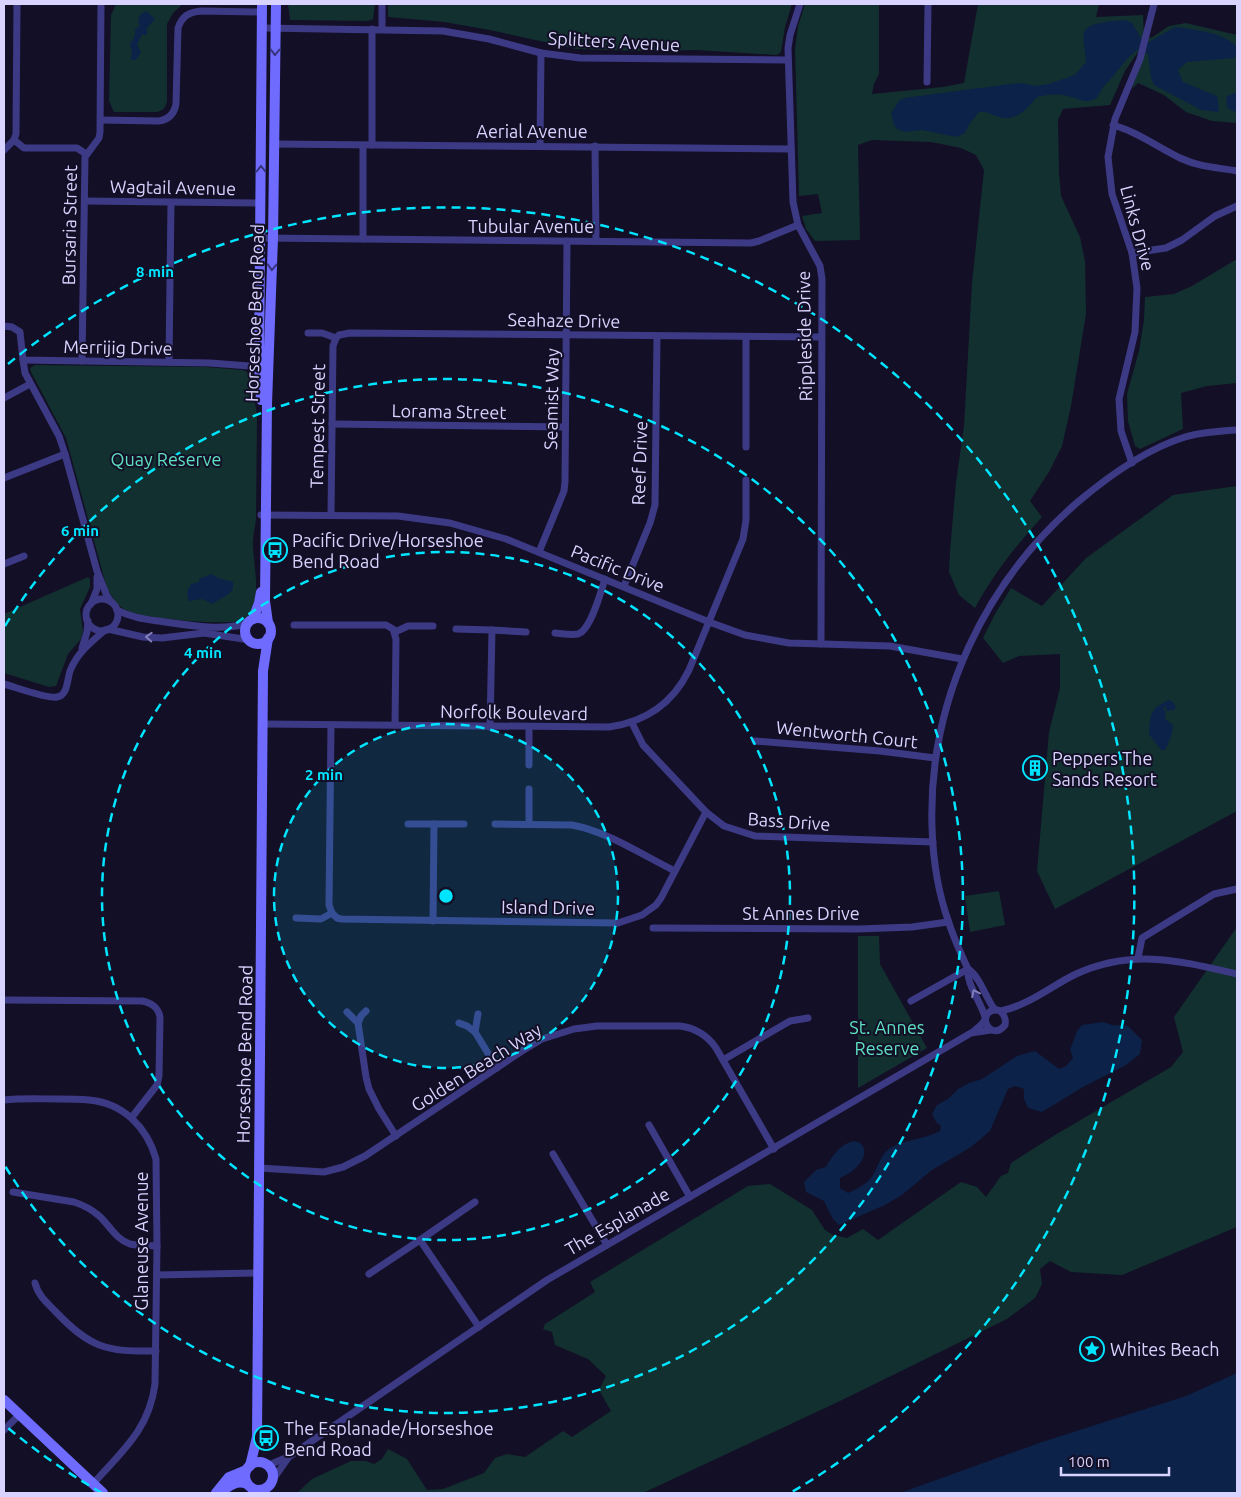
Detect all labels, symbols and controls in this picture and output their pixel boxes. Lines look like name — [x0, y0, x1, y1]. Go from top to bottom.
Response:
street label: Splitters Avenue — [547, 28, 681, 54]
one-way arrow — [270, 49, 280, 57]
street label: Aerial Avenue — [476, 121, 588, 141]
one-way arrow — [256, 164, 266, 172]
street label: Bursaria Street — [58, 165, 80, 285]
street label: Wagtail Avenue — [110, 176, 236, 198]
street label: Links Drive — [1117, 183, 1159, 273]
street label: Tubular Avenue — [468, 216, 594, 236]
street label: Horseshoe Bend Road — [241, 224, 267, 402]
text: 8 min — [136, 263, 174, 280]
one-way arrow — [266, 264, 277, 272]
street label: Rippleside Drive — [793, 271, 815, 401]
street label: Seahaze Drive — [507, 309, 621, 331]
street label: Merrijig Drive — [63, 336, 173, 358]
street label: Seamist Way — [540, 348, 562, 450]
street label: Tempest Street — [306, 364, 328, 488]
street label: Lorama Street — [391, 400, 507, 422]
street label: Reef Drive — [628, 420, 650, 506]
park label: Quay Reserve — [110, 449, 222, 470]
text: 6 min — [61, 522, 99, 539]
place label: Pacific Drive/Horseshoe Bend Road — [292, 530, 484, 571]
bus stop icon: Pacific Drive/Horseshoe Bend Road — [262, 537, 288, 563]
street label: Pacific Drive — [568, 540, 668, 596]
one-way arrow — [145, 632, 153, 643]
text: 4 min — [184, 644, 222, 661]
street label: Norfolk Boulevard — [440, 701, 588, 723]
street label: Wentworth Court — [775, 717, 919, 751]
place label: Peppers The Sands Resort — [1052, 748, 1157, 789]
building icon: Peppers The Sands Resort — [1022, 755, 1048, 781]
text: 2 min — [305, 766, 343, 783]
street label: Bass Drive — [747, 808, 831, 834]
centre of rings — [437, 887, 455, 905]
street label: Island Drive — [501, 896, 595, 918]
street label: St Annes Drive — [742, 903, 860, 923]
street label: Horseshoe Bend Road — [232, 965, 256, 1143]
one-way arrow — [971, 989, 982, 998]
park label: St. Annes Reserve — [849, 1017, 925, 1058]
street label: Golden Beach Way — [407, 1019, 545, 1115]
street label: Glaneuse Avenue — [131, 1172, 151, 1310]
street label: The Esplanade — [561, 1183, 673, 1259]
place icon: Whites Beach — [1079, 1336, 1105, 1362]
place label: Whites Beach — [1110, 1339, 1219, 1359]
place label: The Esplanade/Horseshoe Bend Road — [284, 1418, 494, 1459]
bus stop icon: The Esplanade/Horseshoe Bend Road — [253, 1425, 279, 1451]
scale bar — [1061, 1444, 1168, 1476]
text: 100 m — [1068, 1453, 1110, 1470]

